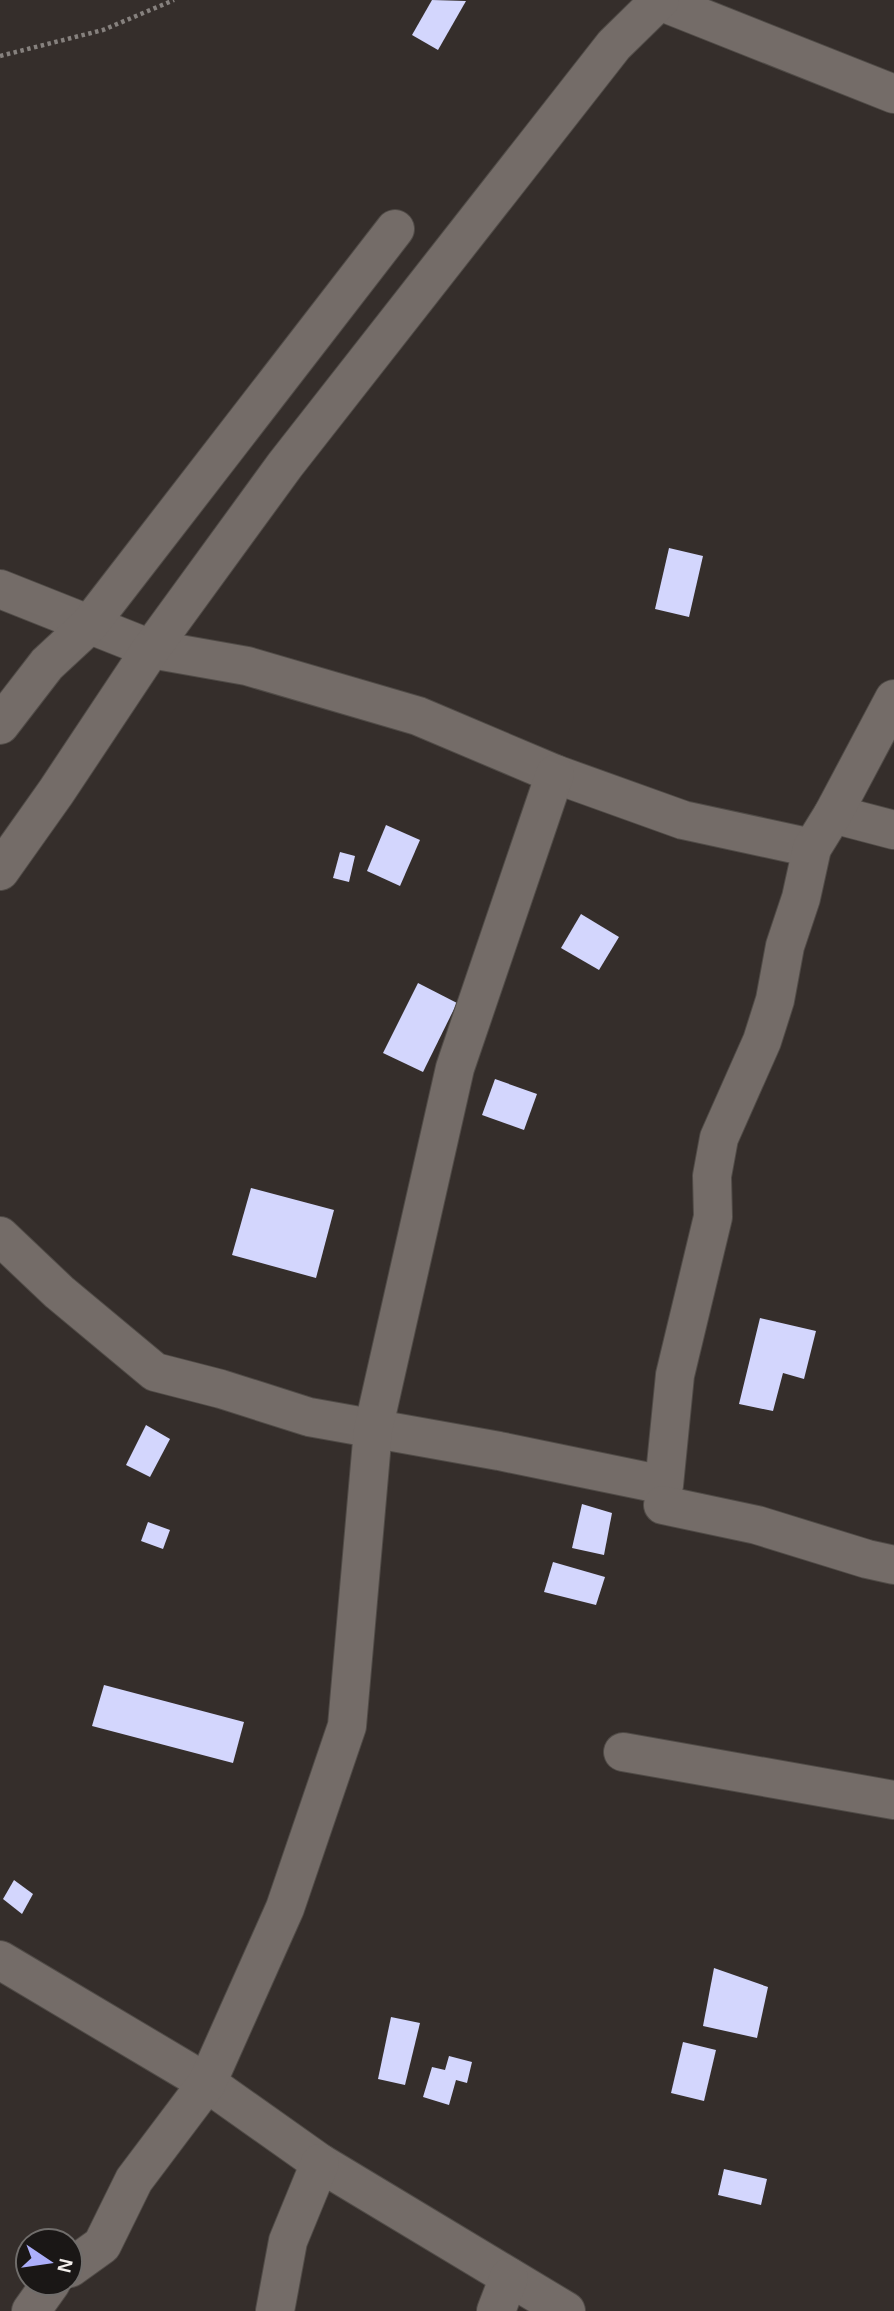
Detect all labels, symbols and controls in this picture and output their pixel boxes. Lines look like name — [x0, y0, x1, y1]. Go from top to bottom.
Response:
north arrow — [14, 2227, 84, 2297]
text: N — [53, 2257, 77, 2275]

